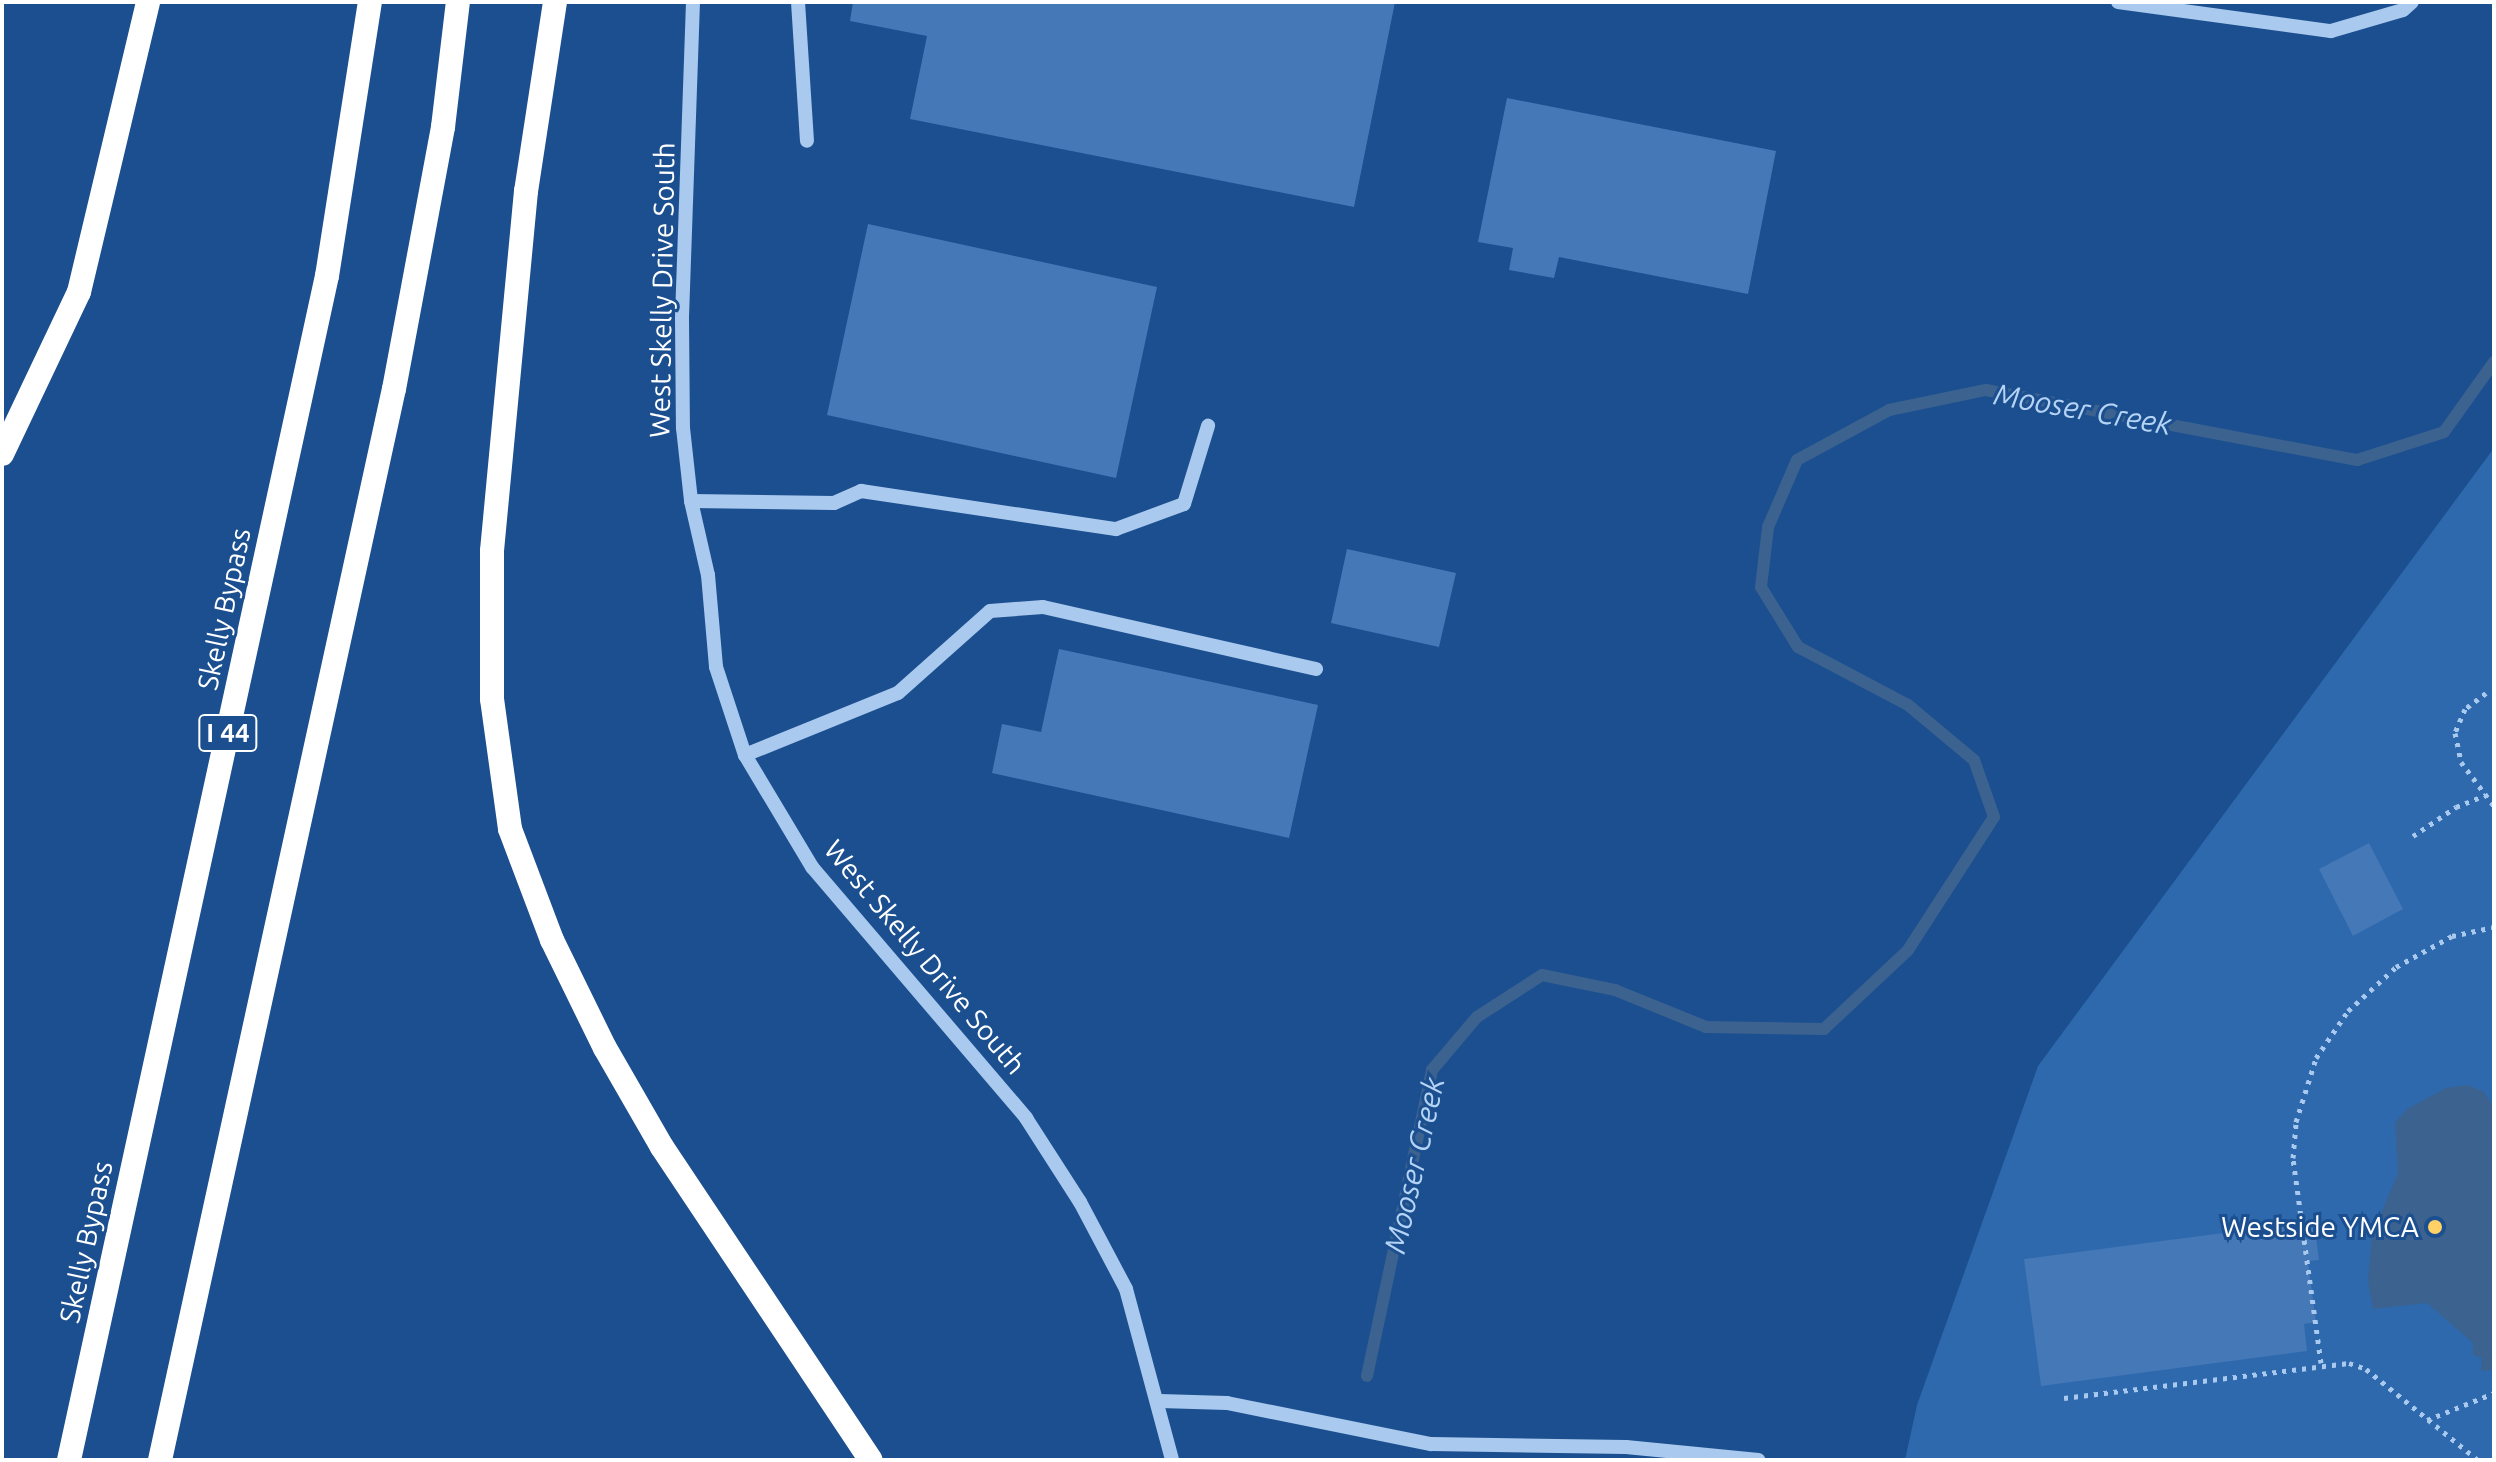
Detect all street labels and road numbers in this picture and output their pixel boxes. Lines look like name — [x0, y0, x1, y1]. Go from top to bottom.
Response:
street label: West Skelly Drive South — [643, 142, 681, 438]
street label: Skelly Bypass — [190, 525, 258, 693]
road number: I 44 — [198, 711, 258, 755]
street label: West Skelly Drive South — [817, 833, 1033, 1081]
street label: Skelly Bypass — [52, 1158, 120, 1326]

